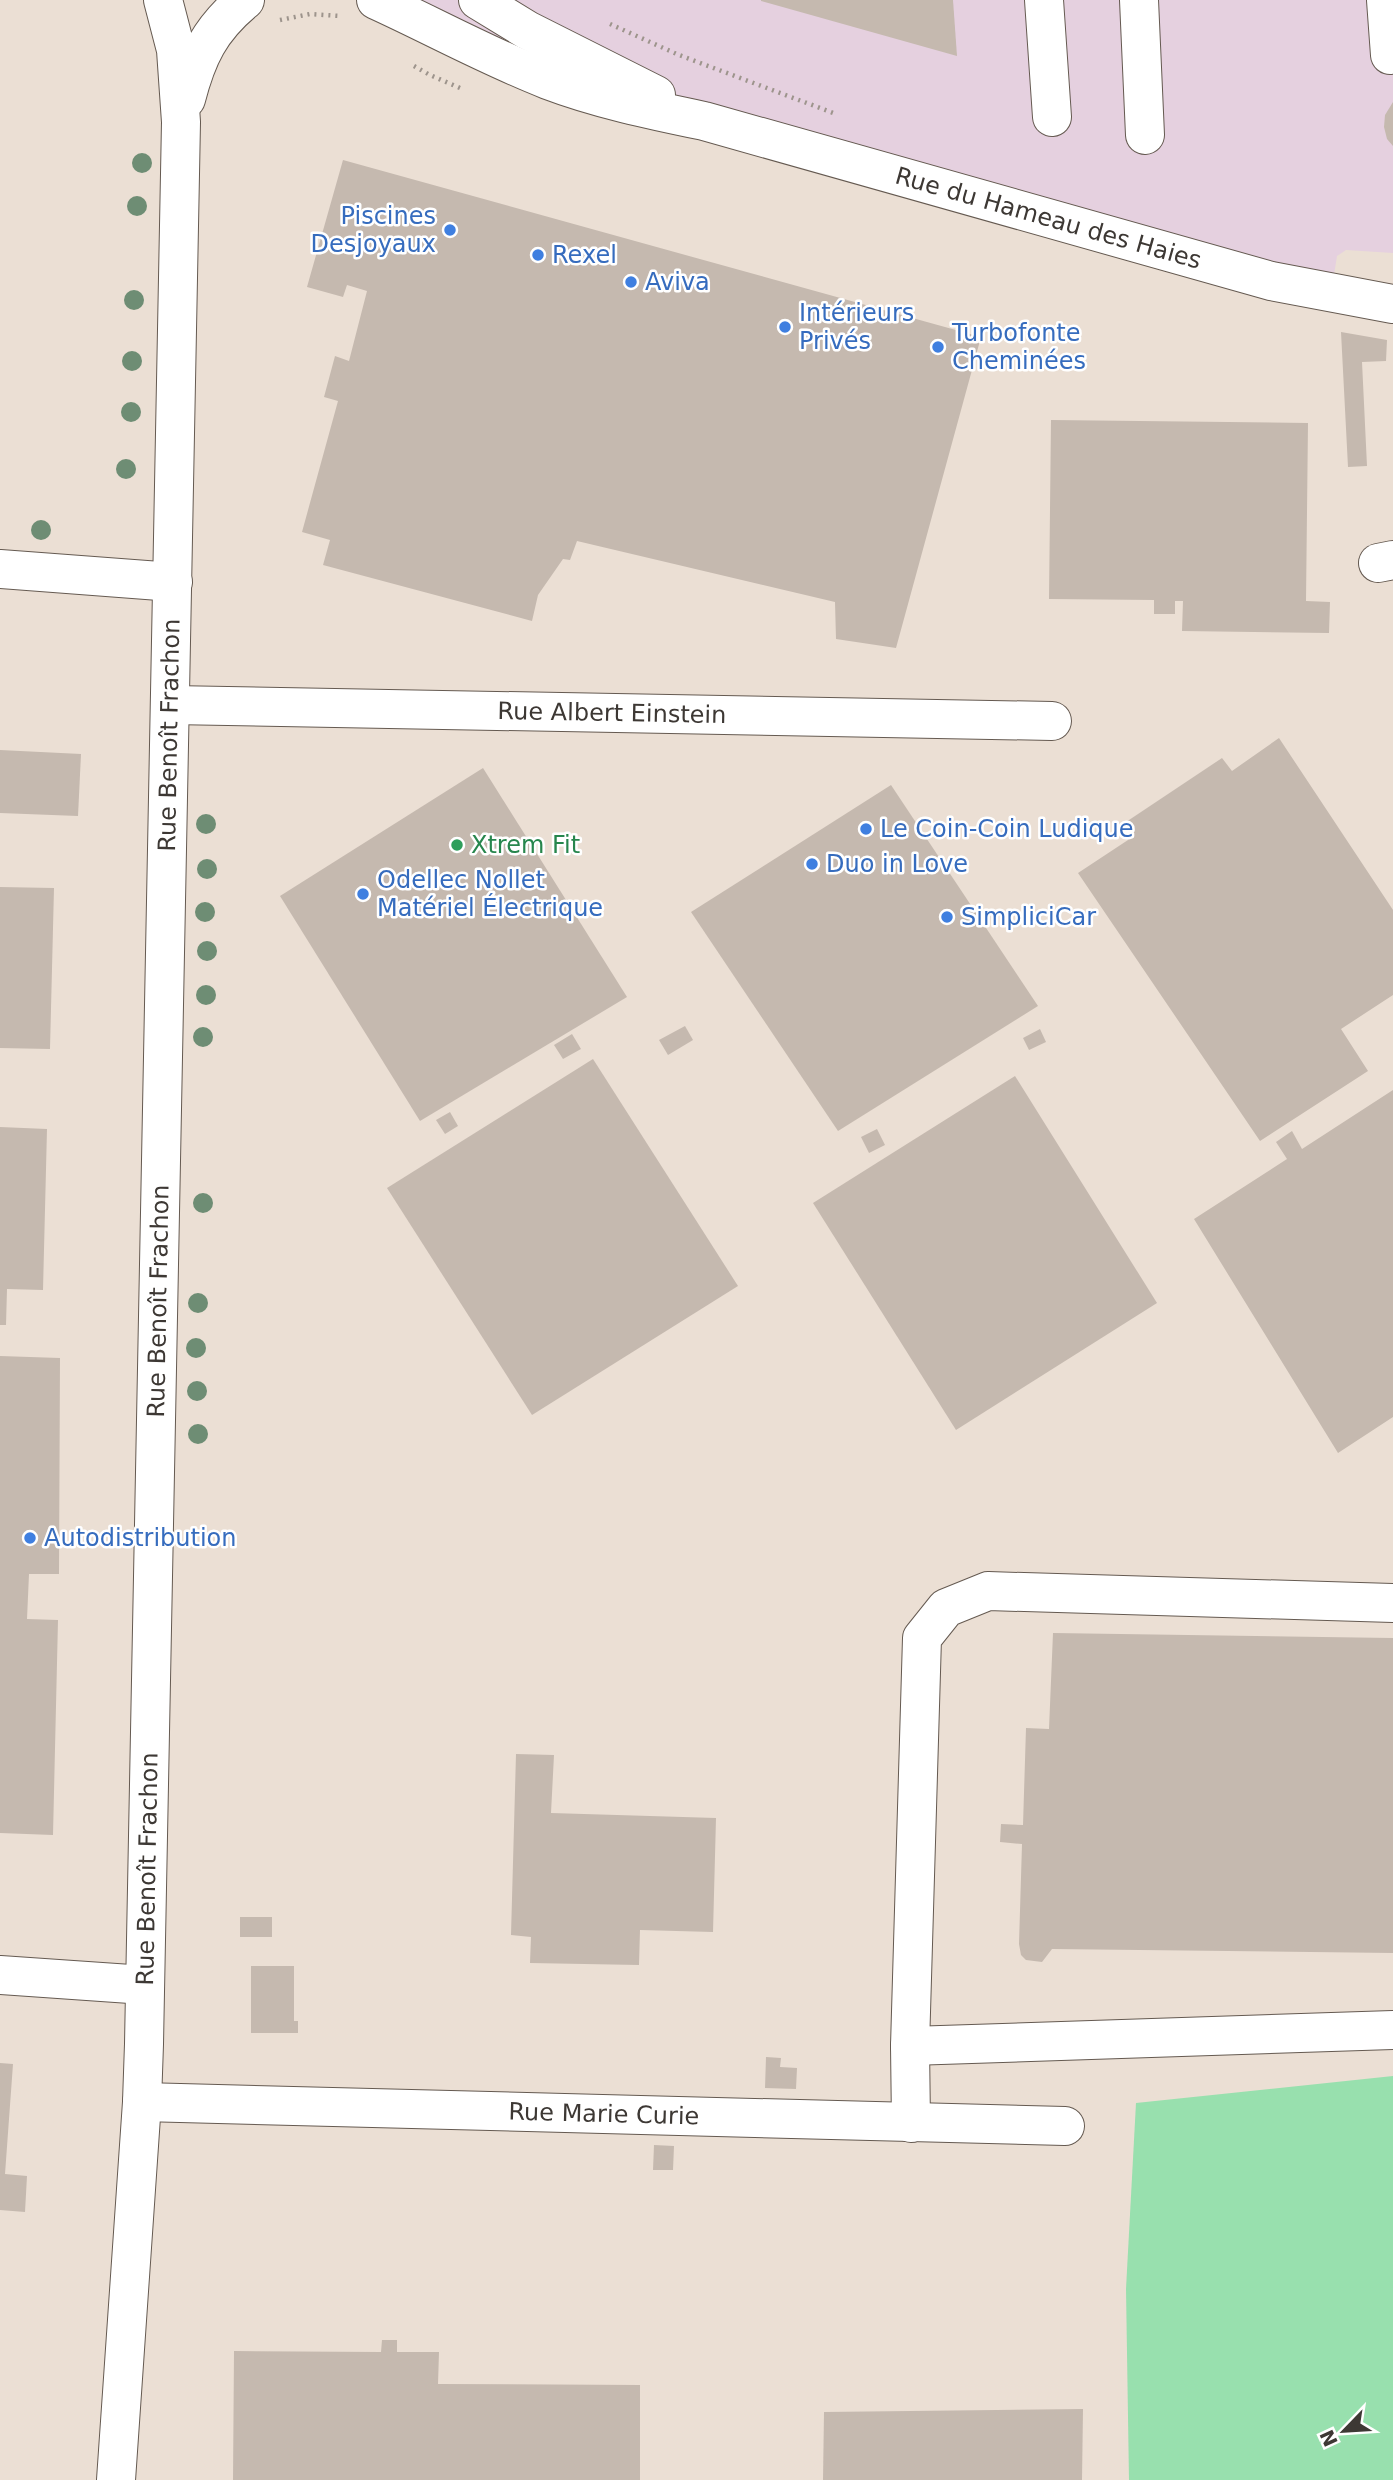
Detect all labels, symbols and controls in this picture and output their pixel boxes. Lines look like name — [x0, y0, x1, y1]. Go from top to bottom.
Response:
street label: Rue du Hameau des Haies — [892, 162, 1205, 275]
place label: Piscines Desjoyaux — [311, 202, 436, 258]
marker: Piscines Desjoyaux — [442, 222, 458, 238]
place label: Rexel — [552, 241, 617, 269]
marker: Rexel — [530, 247, 546, 263]
place label: Aviva — [645, 268, 710, 296]
marker: Aviva — [623, 274, 639, 290]
place label: Intérieurs Privés — [799, 299, 914, 355]
marker: Intérieurs Privés — [777, 319, 793, 335]
place label: Turbofonte Cheminées — [951, 319, 1086, 375]
marker: Turbofonte Cheminées — [930, 339, 946, 355]
street label: Rue Benoît Frachon — [153, 618, 185, 852]
street label: Rue Albert Einstein — [497, 697, 727, 729]
place label: Le Coin-Coin Ludique — [880, 815, 1134, 843]
marker: Le Coin-Coin Ludique — [858, 821, 874, 837]
place label: Xtrem Fit — [471, 831, 580, 859]
marker: Xtrem Fit — [449, 837, 465, 853]
place label: Duo in Love — [826, 850, 968, 878]
marker: Duo in Love — [804, 856, 820, 872]
place label: Odellec Nollet Matériel Électrique — [377, 866, 603, 922]
marker: Odellec Nollet Matériel Électrique — [355, 886, 371, 902]
place label: SimpliciCar — [961, 903, 1096, 931]
marker: SimpliciCar — [939, 909, 955, 925]
street label: Rue Benoît Frachon — [142, 1184, 175, 1418]
place label: Autodistribution — [44, 1524, 237, 1552]
marker: Autodistribution — [22, 1530, 38, 1546]
street label: Rue Benoît Frachon — [131, 1752, 164, 1986]
street label: Rue Marie Curie — [508, 2098, 700, 2130]
north arrow — [1309, 2396, 1379, 2466]
text: N — [1315, 2426, 1342, 2450]

